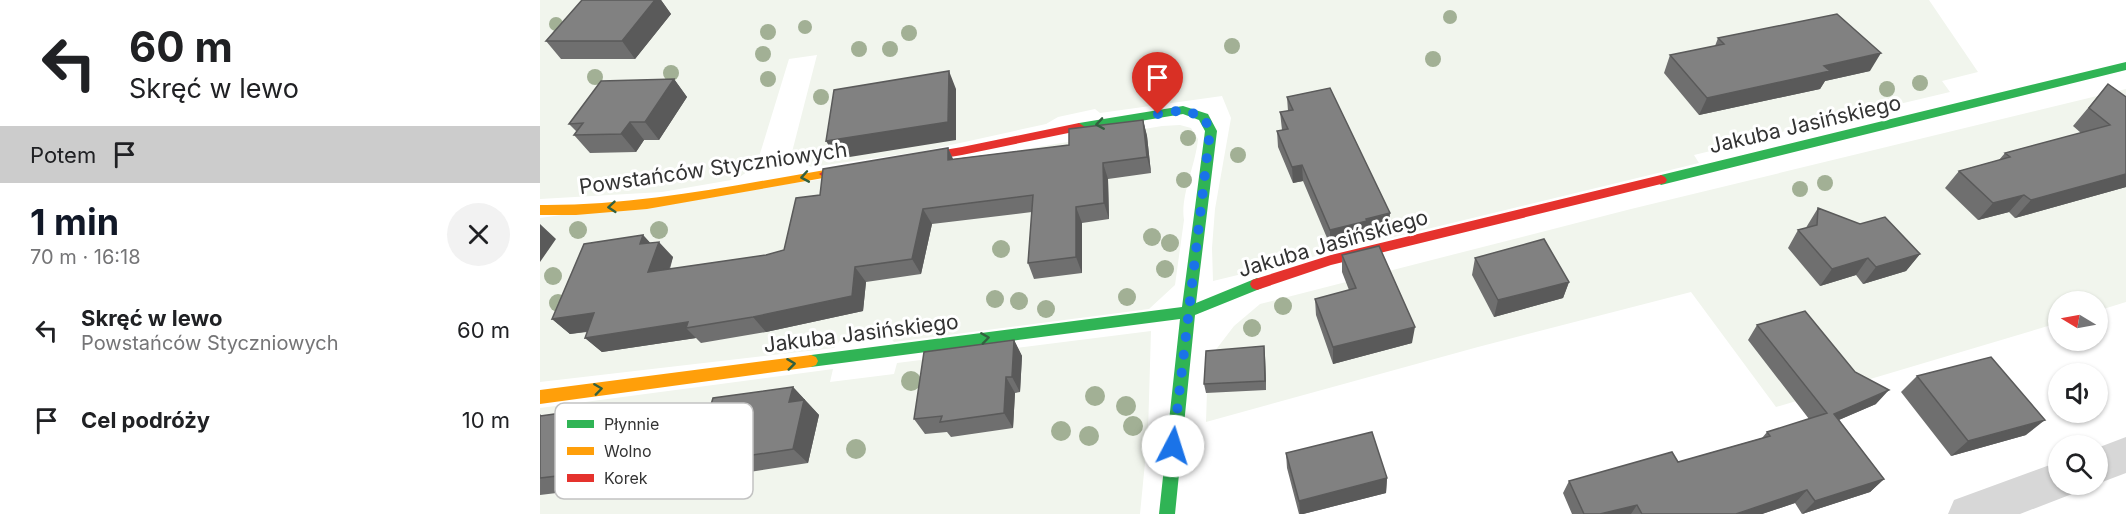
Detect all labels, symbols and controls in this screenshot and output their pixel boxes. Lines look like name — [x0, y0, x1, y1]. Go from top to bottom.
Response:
text: 60 m — [129, 21, 233, 72]
icon: left — [30, 24, 108, 102]
pin — [1132, 52, 1183, 114]
icon: arrive — [1141, 61, 1174, 94]
text: Skręć w lewo — [129, 72, 299, 105]
street label: Jakuba Jasińskiego — [1707, 90, 1903, 158]
one-way arrow — [1095, 117, 1105, 129]
street label: Powstańców Styczniowych — [577, 137, 849, 199]
icon: arrive — [108, 138, 141, 171]
text: Potem — [30, 142, 96, 168]
one-way arrow — [800, 170, 810, 183]
text: 1 min — [30, 200, 119, 244]
one-way arrow — [608, 200, 617, 213]
button: close — [447, 203, 510, 266]
street label: Jakuba Jasińskiego — [1235, 204, 1431, 282]
text: 70 m · 16:18 — [30, 245, 141, 269]
north arrow — [2048, 291, 2108, 351]
map controls — [2048, 291, 2108, 495]
text: Skręć w lewo — [81, 305, 222, 331]
street label: Jakuba Jasińskiego — [762, 309, 960, 357]
icon: left — [30, 314, 63, 347]
text: 60 m — [457, 317, 510, 343]
text: Powstańców Styczniowych — [81, 331, 339, 355]
one-way arrow — [980, 332, 989, 345]
one-way arrow — [787, 358, 796, 370]
button: sound — [2048, 363, 2108, 423]
one-way arrow — [593, 384, 603, 396]
legend — [555, 403, 753, 499]
icon: arrive — [30, 404, 63, 437]
text: Cel podróży — [81, 407, 210, 433]
text: 10 m — [462, 407, 510, 433]
text: Płynnie — [604, 414, 659, 434]
position arrow — [1141, 414, 1205, 478]
button: search — [2048, 435, 2108, 495]
text: Wolno — [604, 441, 651, 461]
text: Korek — [604, 468, 648, 488]

